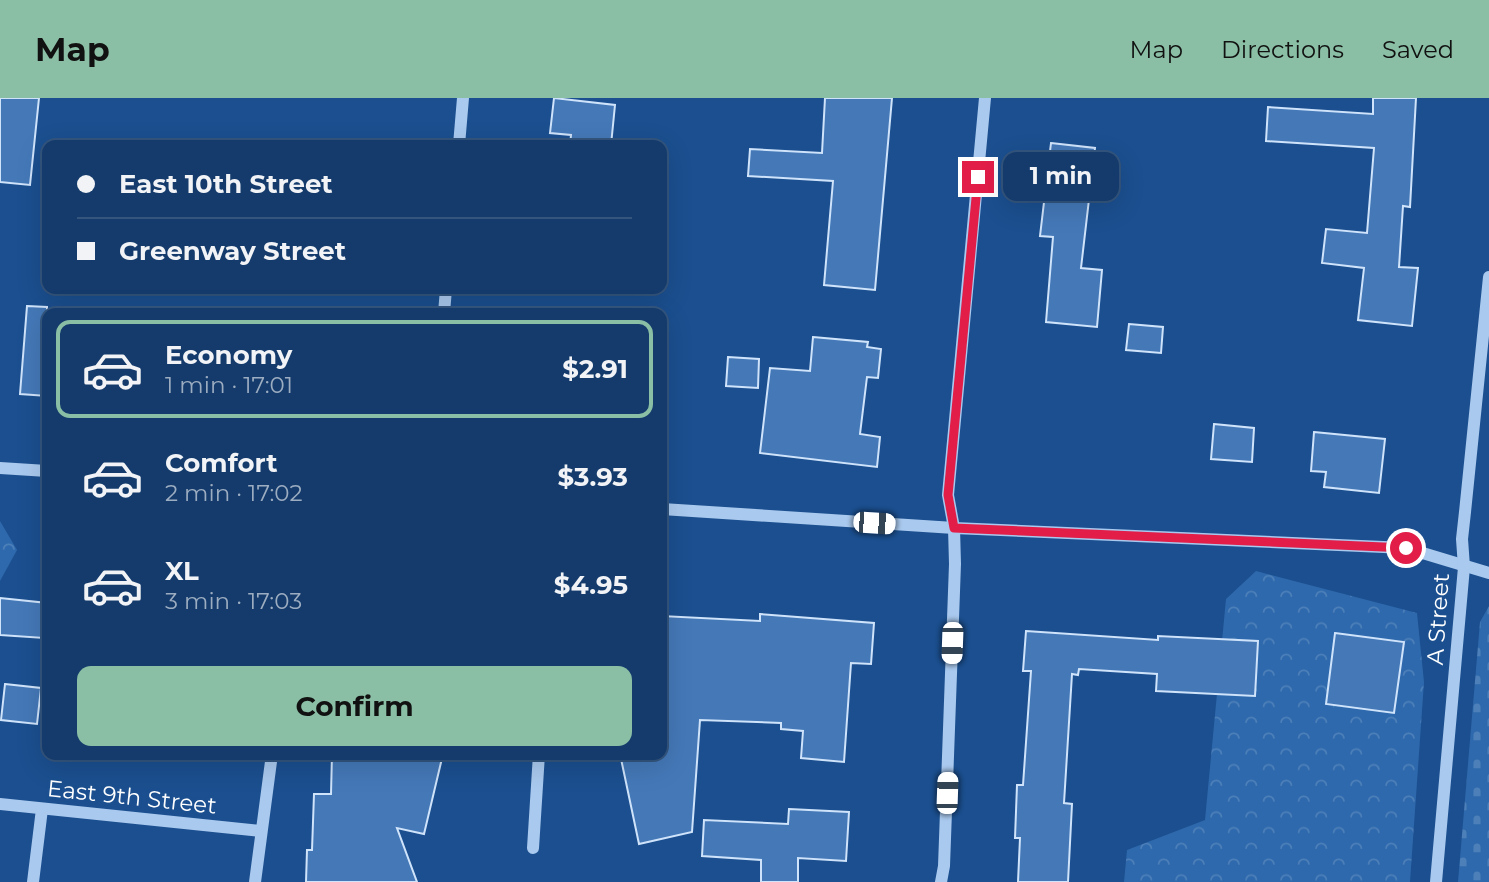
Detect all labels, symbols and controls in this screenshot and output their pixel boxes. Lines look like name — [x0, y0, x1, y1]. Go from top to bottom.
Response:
text: Map — [35, 29, 110, 69]
text: Map — [1130, 35, 1183, 64]
text: Directions — [1221, 35, 1344, 64]
text: Saved — [1382, 35, 1454, 64]
callout: 1 min — [1002, 153, 1118, 202]
route end — [962, 161, 994, 193]
text: 1 min — [1030, 162, 1092, 190]
text: East 10th Street — [119, 168, 333, 200]
text: Greenway Street — [119, 235, 346, 267]
icon: car — [81, 338, 144, 401]
text: Economy — [165, 339, 292, 371]
text: $2.91 — [562, 353, 628, 385]
text: 1 min · 17:01 — [165, 371, 293, 399]
icon: car — [81, 446, 144, 509]
text: Comfort — [165, 447, 277, 479]
text: $3.93 — [558, 461, 628, 493]
text: 2 min · 17:02 — [165, 479, 303, 507]
car — [853, 511, 896, 535]
route start — [1390, 532, 1422, 564]
icon: car — [81, 554, 144, 617]
text: XL — [165, 555, 199, 587]
text: $4.95 — [554, 569, 628, 601]
street label: A Street — [1421, 572, 1455, 666]
text: 3 min · 17:03 — [165, 587, 302, 615]
car — [941, 622, 964, 664]
button: Confirm — [77, 666, 632, 746]
car — [936, 772, 959, 814]
street label: East 9th Street — [46, 774, 218, 820]

